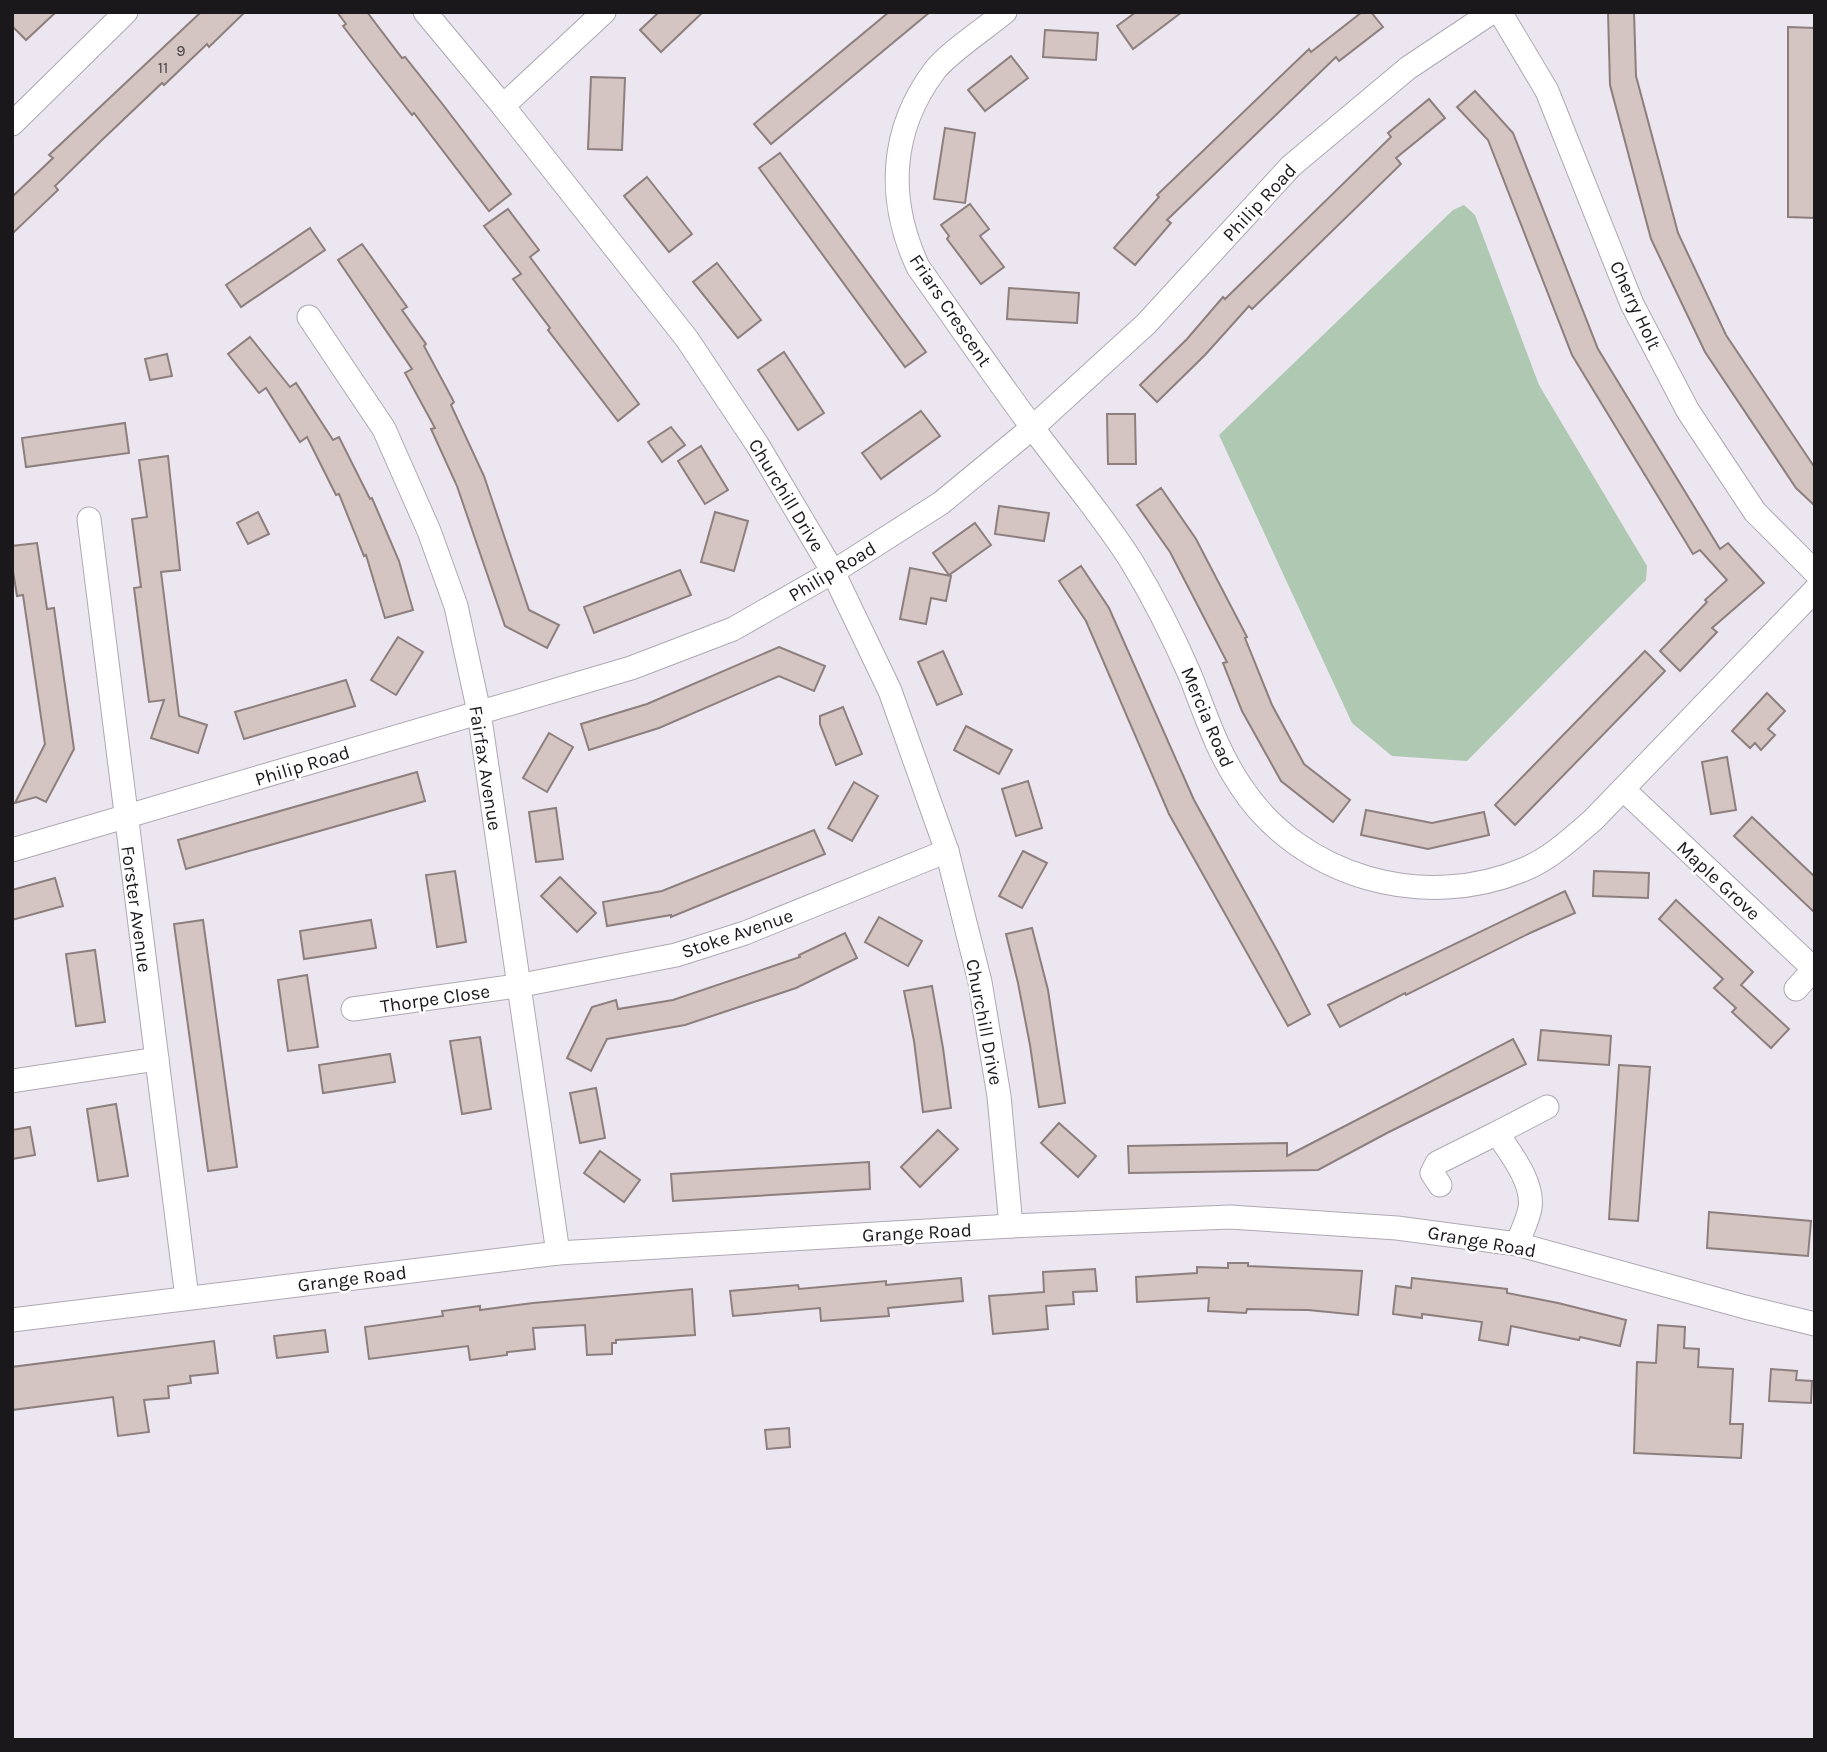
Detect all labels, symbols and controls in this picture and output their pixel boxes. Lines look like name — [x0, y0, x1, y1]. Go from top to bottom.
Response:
house number: 9 — [176, 41, 186, 60]
house number: 11 — [158, 58, 168, 77]
street label: Philip Road — [1218, 159, 1301, 246]
street label: Friars Crescent — [904, 250, 996, 371]
street label: Cherry Holt — [1605, 257, 1665, 353]
street label: Churchill Drive — [744, 435, 829, 556]
street label: Philip Road — [785, 537, 880, 607]
street label: Mercia Road — [1176, 664, 1238, 771]
street label: Fairfax Avenue — [464, 704, 506, 832]
street label: Philip Road — [252, 741, 352, 791]
street label: Maple Grove — [1672, 837, 1765, 925]
street label: Forster Avenue — [116, 844, 156, 974]
street label: Stoke Avenue — [679, 905, 796, 963]
street label: Churchill Drive — [961, 957, 1007, 1087]
street label: Thorpe Close — [379, 980, 491, 1018]
street label: Grange Road — [862, 1219, 972, 1247]
street label: Grange Road — [1426, 1222, 1538, 1262]
street label: Grange Road — [296, 1261, 408, 1297]

